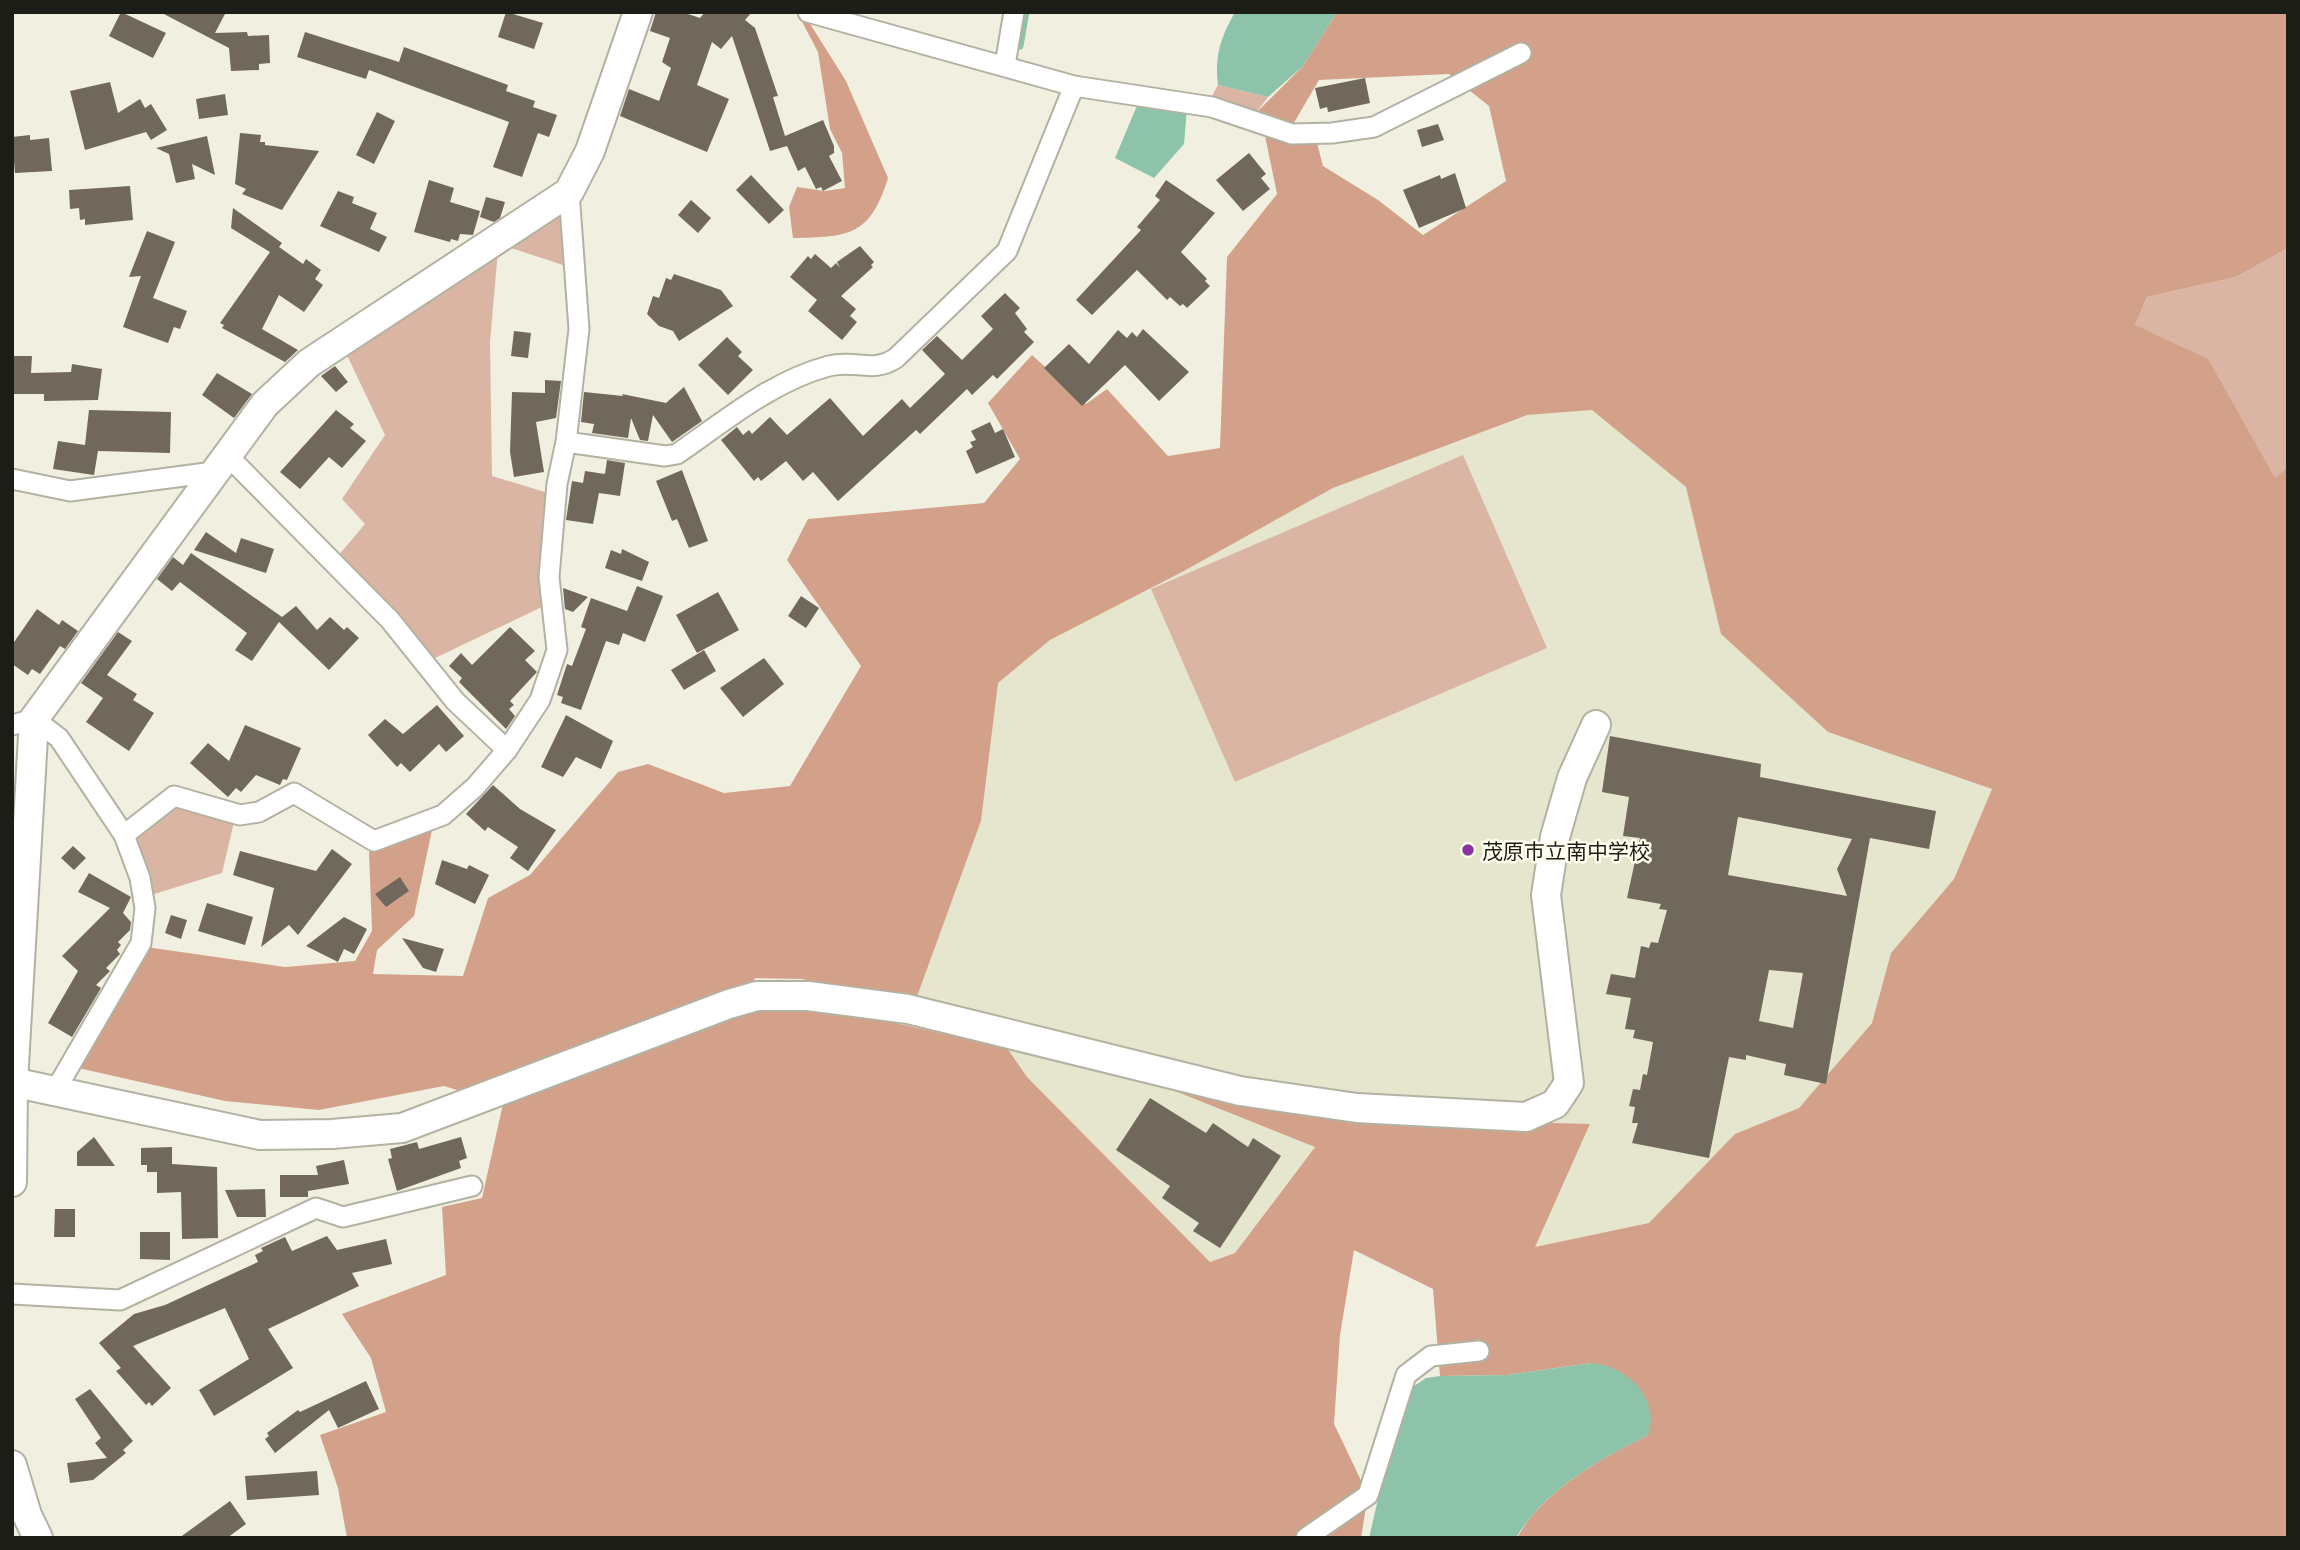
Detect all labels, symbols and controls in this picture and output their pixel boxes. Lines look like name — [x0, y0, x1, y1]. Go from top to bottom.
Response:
place label: 茂原市立南中学校 — [1482, 835, 1650, 865]
marker: 茂原市立南中学校 — [1460, 842, 1476, 858]

